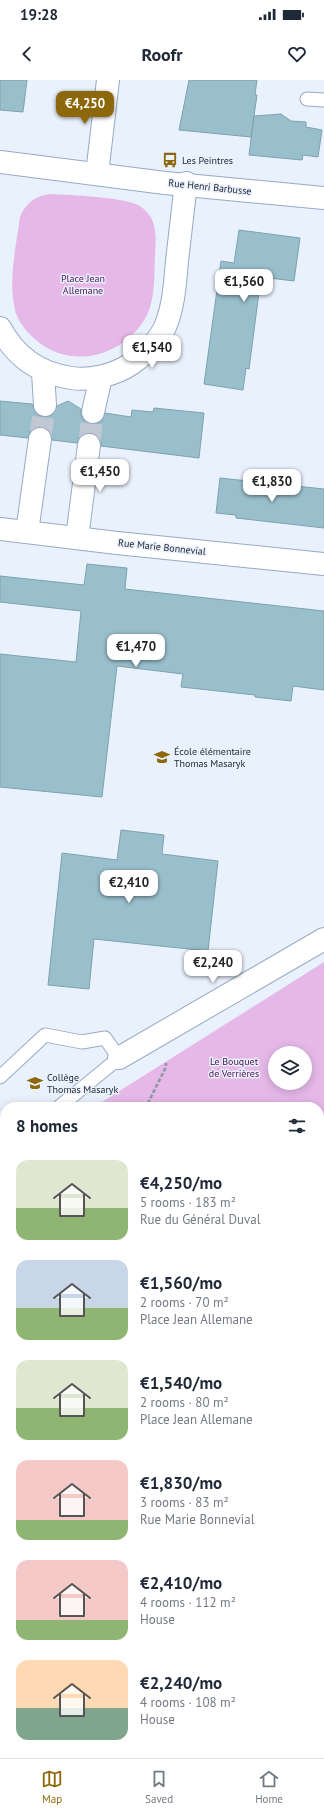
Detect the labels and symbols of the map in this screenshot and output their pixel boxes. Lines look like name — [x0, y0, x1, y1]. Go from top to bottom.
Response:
pin: €4,250 — [52, 91, 118, 125]
bus stop icon: Les Peintres — [161, 151, 179, 169]
place label: Les Peintres — [182, 154, 233, 167]
street label: Rue Henri Barbusse — [168, 176, 252, 198]
pin: €1,560 — [211, 269, 277, 303]
park label: Place Jean Allemane — [61, 272, 105, 297]
pin: €1,540 — [119, 335, 185, 369]
pin: €1,450 — [67, 459, 133, 493]
pin: €1,830 — [239, 469, 305, 503]
street label: Rue Marie Bonnevial — [118, 536, 207, 558]
pin: €1,470 — [103, 634, 169, 668]
place label: École élémentaire Thomas Masaryk — [174, 745, 251, 770]
school or university icon: École élémentaire Thomas Masaryk — [153, 748, 171, 766]
pin: €2,410 — [96, 870, 162, 904]
pin: €2,240 — [180, 950, 246, 984]
park label: Le Bouquet de Verrières — [209, 1055, 259, 1080]
place label: Collège Thomas Masaryk — [47, 1071, 118, 1096]
school or university icon: Collège Thomas Masaryk — [26, 1074, 44, 1092]

